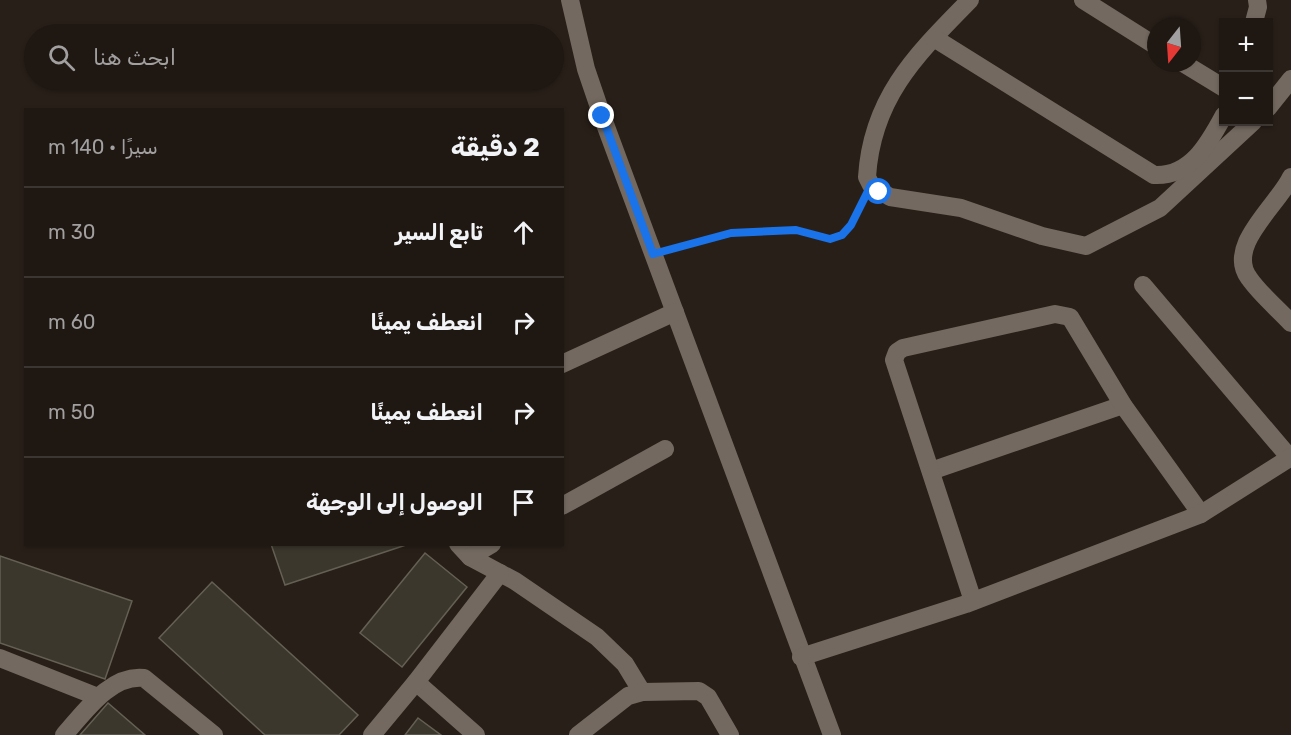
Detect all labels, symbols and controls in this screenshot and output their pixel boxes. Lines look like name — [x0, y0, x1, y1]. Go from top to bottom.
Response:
north arrow — [1147, 18, 1201, 72]
map controls — [1219, 18, 1273, 126]
button: + — [1219, 18, 1273, 72]
search box — [24, 24, 564, 90]
icon: search — [45, 41, 78, 74]
text: ابحث هنا — [93, 44, 176, 71]
button: − — [1219, 72, 1273, 126]
route end — [588, 102, 614, 128]
text: 2 دقيقة — [451, 132, 540, 163]
text: سيرًا · 140 m — [48, 135, 158, 159]
route start — [865, 178, 891, 204]
icon: ahead — [507, 216, 540, 249]
text: تابع السير — [395, 219, 483, 246]
text: 30 m — [48, 220, 95, 244]
icon: right — [507, 306, 540, 339]
text: انعطف يمينًا — [370, 309, 483, 336]
text: 60 m — [48, 310, 95, 334]
icon: right — [507, 396, 540, 429]
text: انعطف يمينًا — [370, 399, 483, 426]
text: 50 m — [48, 400, 95, 424]
icon: arrive — [507, 486, 540, 519]
text: الوصول إلى الوجهة — [306, 489, 483, 516]

